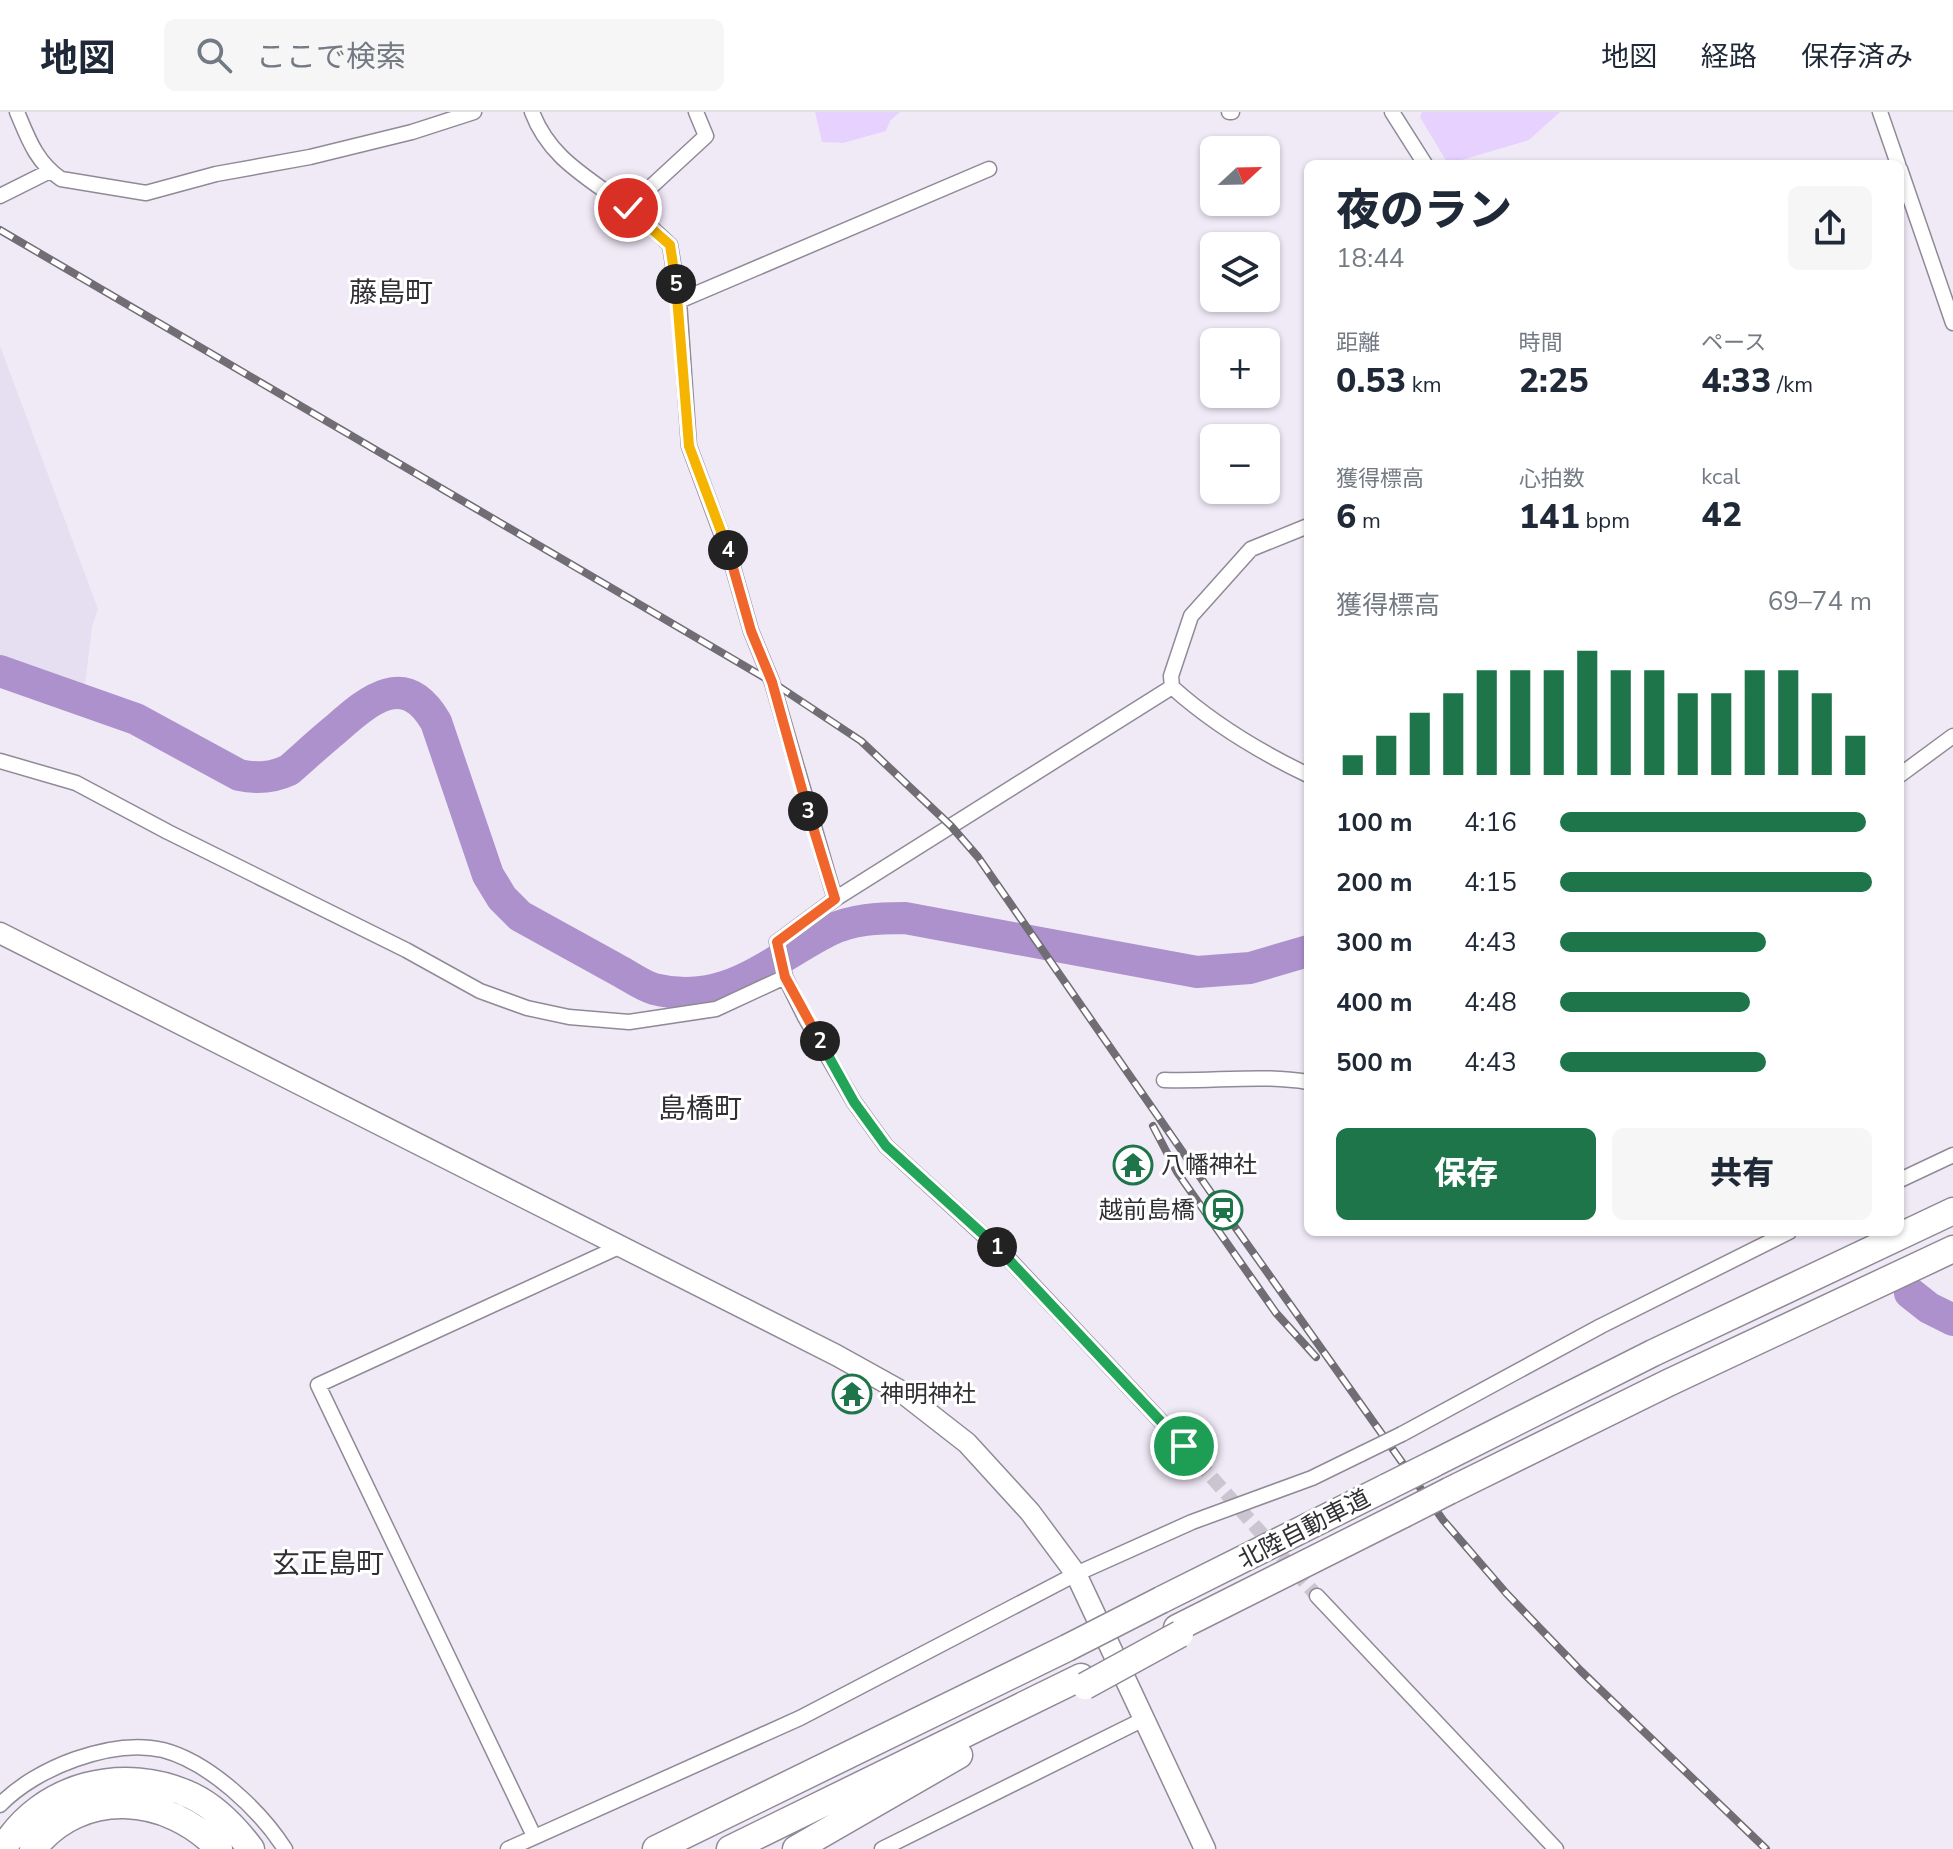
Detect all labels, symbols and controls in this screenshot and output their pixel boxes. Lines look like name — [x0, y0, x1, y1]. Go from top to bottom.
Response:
search box — [164, 19, 724, 91]
text: 地図 — [40, 33, 116, 84]
icon: search — [192, 33, 236, 77]
text: ここで検索 — [256, 37, 406, 78]
text: 地図 — [1601, 38, 1657, 76]
text: 経路 — [1701, 38, 1757, 76]
text: 保存済み — [1801, 38, 1913, 76]
north arrow — [1200, 136, 1280, 216]
map controls — [1200, 136, 1280, 504]
pin — [594, 174, 662, 242]
text: 夜のラン — [1336, 181, 1512, 241]
icon: check — [606, 186, 650, 230]
button: share — [1788, 186, 1872, 270]
button: layers — [1200, 232, 1280, 312]
text: 18:44 — [1336, 241, 1404, 276]
pin: 5 — [656, 264, 696, 304]
text: 5 — [669, 269, 683, 299]
district label: 藤島町 — [349, 274, 433, 312]
button: + — [1200, 328, 1280, 408]
text: 距離 — [1336, 328, 1380, 358]
text: 時間 — [1519, 328, 1563, 358]
text: ペース — [1701, 328, 1766, 358]
text: 0.53 — [1336, 358, 1406, 404]
text: 2:25 — [1519, 358, 1589, 404]
text: 4:33 — [1701, 358, 1771, 404]
text: km — [1406, 370, 1442, 400]
text: /km — [1771, 370, 1813, 400]
button: − — [1200, 424, 1280, 504]
text: kcal — [1701, 462, 1740, 492]
text: 獲得標高 — [1336, 464, 1424, 494]
text: 心拍数 — [1519, 464, 1585, 494]
text: 42 — [1701, 492, 1742, 538]
text: 6 — [1336, 494, 1356, 540]
text: 141 — [1519, 494, 1580, 540]
text: m — [1356, 506, 1381, 536]
text: bpm — [1580, 506, 1630, 536]
pin: 4 — [708, 530, 748, 570]
text: 4 — [721, 535, 735, 565]
text: 69–74 m — [1768, 584, 1872, 619]
text: 獲得標高 — [1336, 588, 1440, 623]
pin: 3 — [788, 791, 828, 831]
text: 3 — [801, 796, 815, 826]
text: 100 m — [1336, 805, 1413, 840]
text: 4:16 — [1464, 805, 1517, 840]
text: 200 m — [1336, 865, 1413, 900]
text: 4:15 — [1464, 865, 1517, 900]
text: 300 m — [1336, 925, 1413, 960]
text: 4:43 — [1464, 925, 1517, 960]
text: 400 m — [1336, 985, 1413, 1020]
text: 4:48 — [1464, 985, 1517, 1020]
pin: 2 — [800, 1021, 840, 1061]
text: 2 — [813, 1026, 827, 1056]
text: 500 m — [1336, 1045, 1413, 1080]
text: 4:43 — [1464, 1045, 1517, 1080]
district label: 島橋町 — [658, 1090, 742, 1128]
button: 保存 — [1336, 1128, 1596, 1220]
button: 共有 — [1612, 1128, 1872, 1220]
temple icon: 八幡神社 — [1112, 1144, 1154, 1186]
place label: 八幡神社 — [1161, 1149, 1257, 1181]
station icon: 越前島橋 — [1202, 1189, 1244, 1231]
place label: 越前島橋 — [1099, 1194, 1195, 1226]
pin: 1 — [977, 1227, 1017, 1267]
text: 1 — [990, 1232, 1004, 1262]
temple icon: 神明神社 — [831, 1373, 873, 1415]
place label: 神明神社 — [880, 1378, 976, 1410]
pin — [1150, 1412, 1218, 1480]
icon: arrive — [1162, 1424, 1206, 1468]
street label: 北陸自動車道 — [1233, 1482, 1375, 1576]
district label: 玄正島町 — [272, 1545, 384, 1583]

